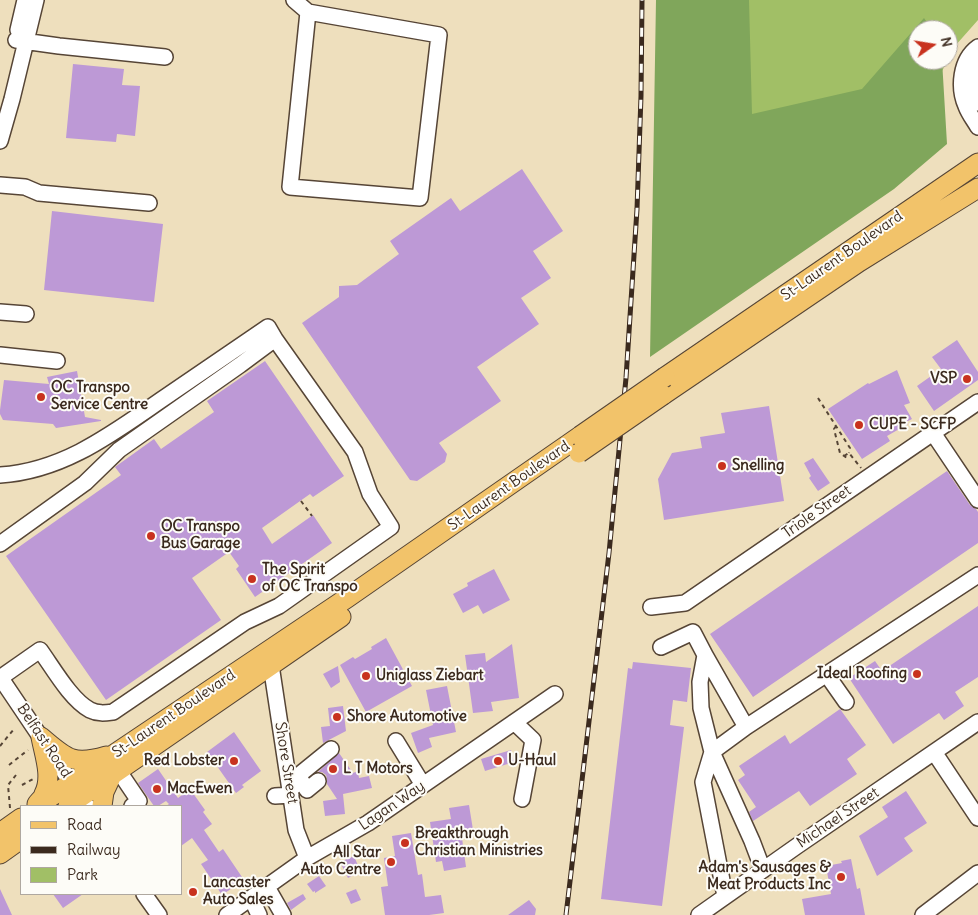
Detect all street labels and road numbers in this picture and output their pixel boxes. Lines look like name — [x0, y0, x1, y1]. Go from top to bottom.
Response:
street label: St-Laurent Boulevard — [778, 207, 906, 305]
street label: St-Laurent Boulevard — [445, 437, 573, 535]
street label: Triole Street — [779, 482, 855, 542]
street label: St-Laurent Boulevard — [109, 666, 239, 762]
street label: Belfast Road — [13, 701, 75, 781]
street label: Shore Street — [271, 721, 301, 805]
street label: Lagan Way — [356, 777, 428, 835]
street label: Michael Street — [793, 784, 883, 852]

